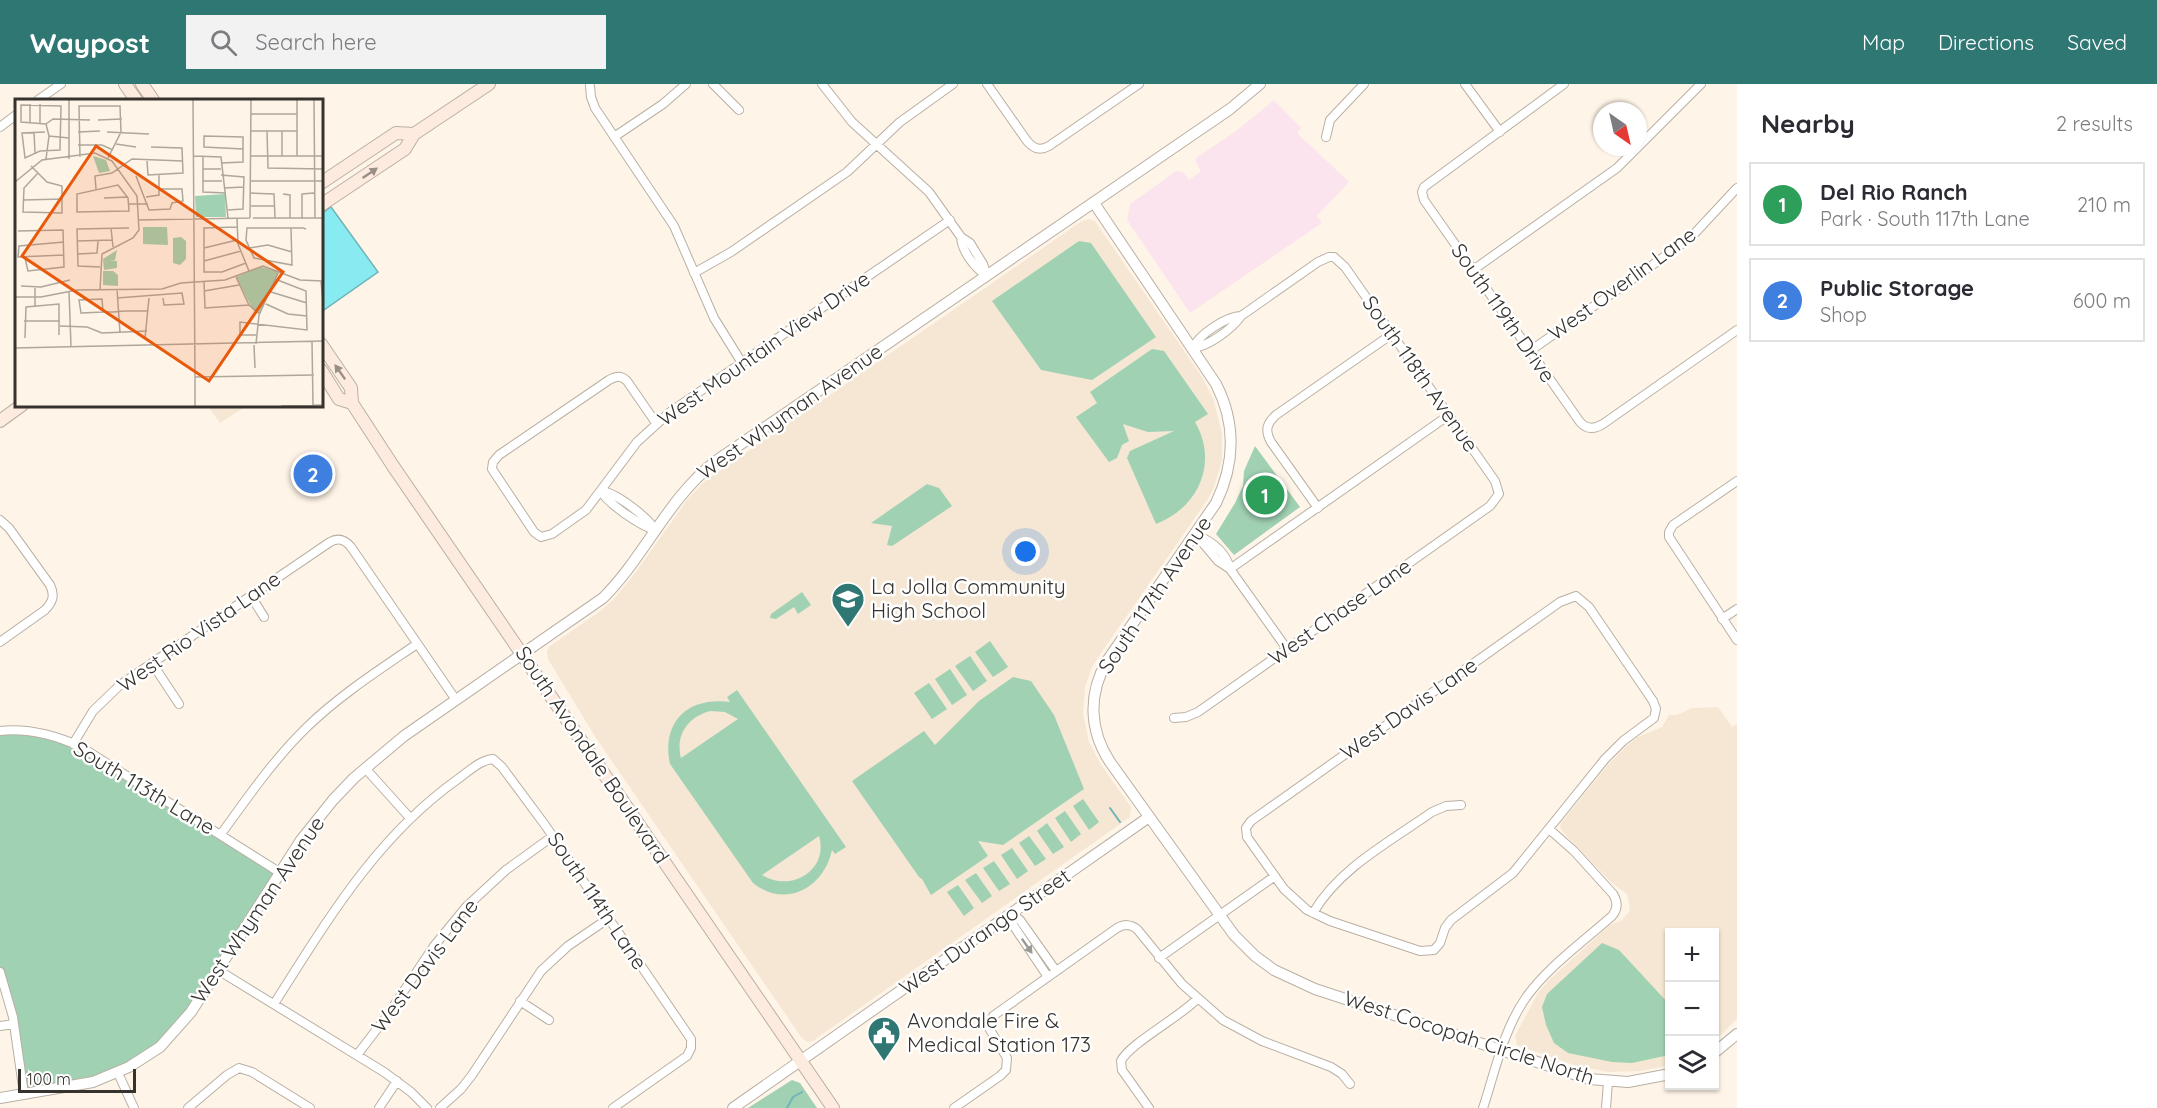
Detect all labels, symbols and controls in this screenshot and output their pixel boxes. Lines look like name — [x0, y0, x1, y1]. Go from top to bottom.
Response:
search box — [186, 15, 606, 69]
text: Waypost — [30, 25, 150, 60]
icon: search — [207, 26, 240, 59]
text: Search here — [255, 28, 377, 56]
text: Map — [1862, 29, 1905, 55]
text: Directions — [1938, 29, 2034, 55]
text: Saved — [2067, 29, 2127, 55]
inset map — [15, 99, 322, 406]
north arrow — [1593, 102, 1647, 156]
text: Nearby — [1761, 107, 1855, 140]
text: 2 results — [2056, 111, 2133, 136]
one-way arrow — [361, 167, 377, 179]
text: Del Rio Ranch — [1820, 178, 1968, 206]
text: 1 — [1779, 192, 1786, 217]
text: 210 m — [2077, 192, 2131, 217]
text: Park · South 117th Lane — [1820, 206, 2030, 231]
street label: West Overlin Lane — [1542, 221, 1701, 346]
street label: South 119th Drive — [1446, 238, 1561, 387]
street label: West Mountain View Drive — [652, 265, 875, 431]
text: Public Storage — [1820, 274, 1974, 302]
text: 2 — [1777, 288, 1788, 313]
text: 600 m — [2073, 288, 2131, 313]
street label: South 118th Avenue — [1357, 290, 1484, 457]
text: Shop — [1820, 302, 1867, 327]
street label: West Whyman Avenue — [692, 337, 887, 485]
one-way arrow — [334, 365, 346, 381]
pin: 2 — [294, 452, 332, 496]
pin: 1 — [1246, 472, 1284, 518]
street label: South 117th Avenue — [1092, 511, 1216, 678]
your location — [1011, 537, 1040, 566]
street label: West Chase Lane — [1263, 552, 1416, 670]
street label: West Rio Vista Lane — [112, 565, 285, 697]
place label: La Jolla Community High School — [871, 573, 1066, 623]
school or university icon: La Jolla Community High School — [830, 581, 866, 628]
street label: South Avondale Boulevard — [510, 641, 675, 868]
street label: West Davis Lane — [1335, 651, 1482, 765]
street label: South 113th Lane — [69, 735, 220, 840]
street label: West Whyman Avenue — [185, 811, 330, 1008]
street label: South 114th Lane — [542, 827, 653, 974]
street label: West Durango Street — [894, 862, 1075, 1000]
street label: West Davis Lane — [365, 893, 483, 1038]
map controls — [1665, 928, 1719, 1090]
button: + — [1665, 928, 1719, 982]
one-way arrow — [1021, 938, 1033, 954]
button: − — [1665, 982, 1719, 1036]
street label: West Cocopah Circle North — [1341, 984, 1598, 1090]
place label: Avondale Fire & Medical Station 173 — [907, 1007, 1091, 1057]
public building icon: Avondale Fire & Medical Station 173 — [866, 1015, 902, 1062]
button: layers — [1665, 1036, 1719, 1090]
scale bar — [18, 1066, 136, 1094]
text: 100 m — [27, 1069, 71, 1089]

